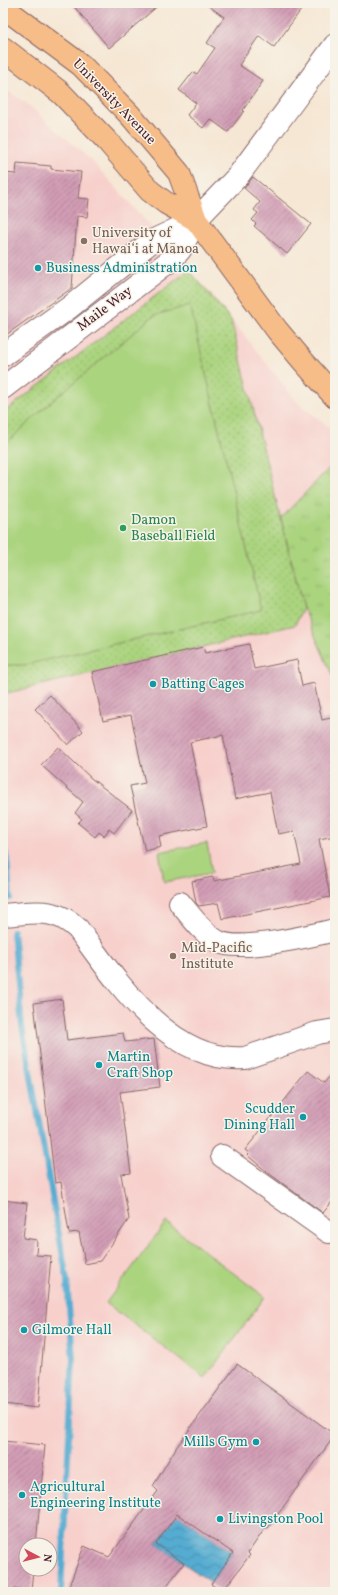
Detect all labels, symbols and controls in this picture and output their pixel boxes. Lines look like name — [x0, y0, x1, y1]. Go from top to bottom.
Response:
street label: University Avenue — [68, 55, 160, 149]
place label: University of Hawaiʻi at Mānoa — [92, 224, 199, 259]
marker: University of Hawaiʻi at Mānoa — [79, 236, 89, 246]
place label: Business Administration — [46, 259, 198, 278]
marker: Business Administration — [33, 263, 43, 273]
street label: Maile Way — [73, 282, 137, 336]
place label: Damon Baseball Field — [131, 511, 216, 546]
marker: Damon Baseball Field — [118, 523, 128, 533]
place label: Batting Cages — [161, 675, 245, 694]
marker: Batting Cages — [148, 679, 158, 689]
place label: Mid-Pacific Institute — [181, 939, 252, 974]
marker: Mid-Pacific Institute — [168, 951, 178, 961]
place label: Martin Craft Shop — [107, 1048, 173, 1083]
marker: Martin Craft Shop — [94, 1060, 104, 1070]
place label: Scudder Dining Hall — [224, 1100, 295, 1135]
marker: Scudder Dining Hall — [298, 1112, 308, 1122]
place label: Gilmore Hall — [32, 1321, 112, 1340]
marker: Gilmore Hall — [19, 1325, 29, 1335]
place label: Mills Gym — [183, 1433, 248, 1452]
marker: Mills Gym — [251, 1437, 261, 1447]
place label: Agricultural Engineering Institute — [30, 1478, 161, 1513]
marker: Agricultural Engineering Institute — [17, 1490, 27, 1500]
place label: Livingston Pool — [228, 1510, 323, 1529]
marker: Livingston Pool — [215, 1514, 225, 1524]
north arrow — [18, 1537, 58, 1577]
text: N — [39, 1553, 54, 1563]

